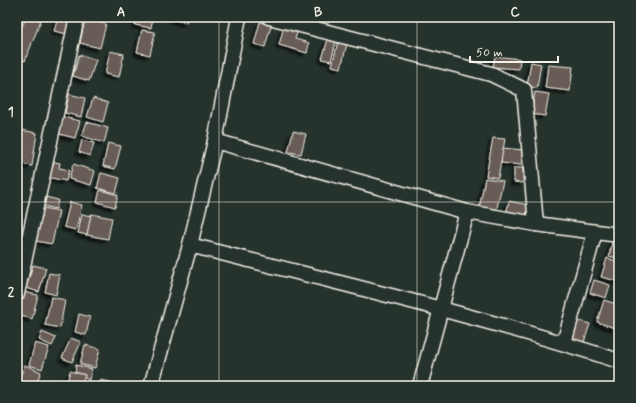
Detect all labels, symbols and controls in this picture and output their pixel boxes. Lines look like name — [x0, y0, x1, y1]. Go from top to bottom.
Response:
text: A — [117, 4, 125, 21]
text: B — [314, 4, 323, 21]
text: C — [510, 4, 520, 21]
scale bar — [470, 38, 558, 64]
text: 50 m — [476, 45, 503, 61]
text: 1 — [8, 104, 14, 121]
text: 2 — [8, 284, 15, 301]

